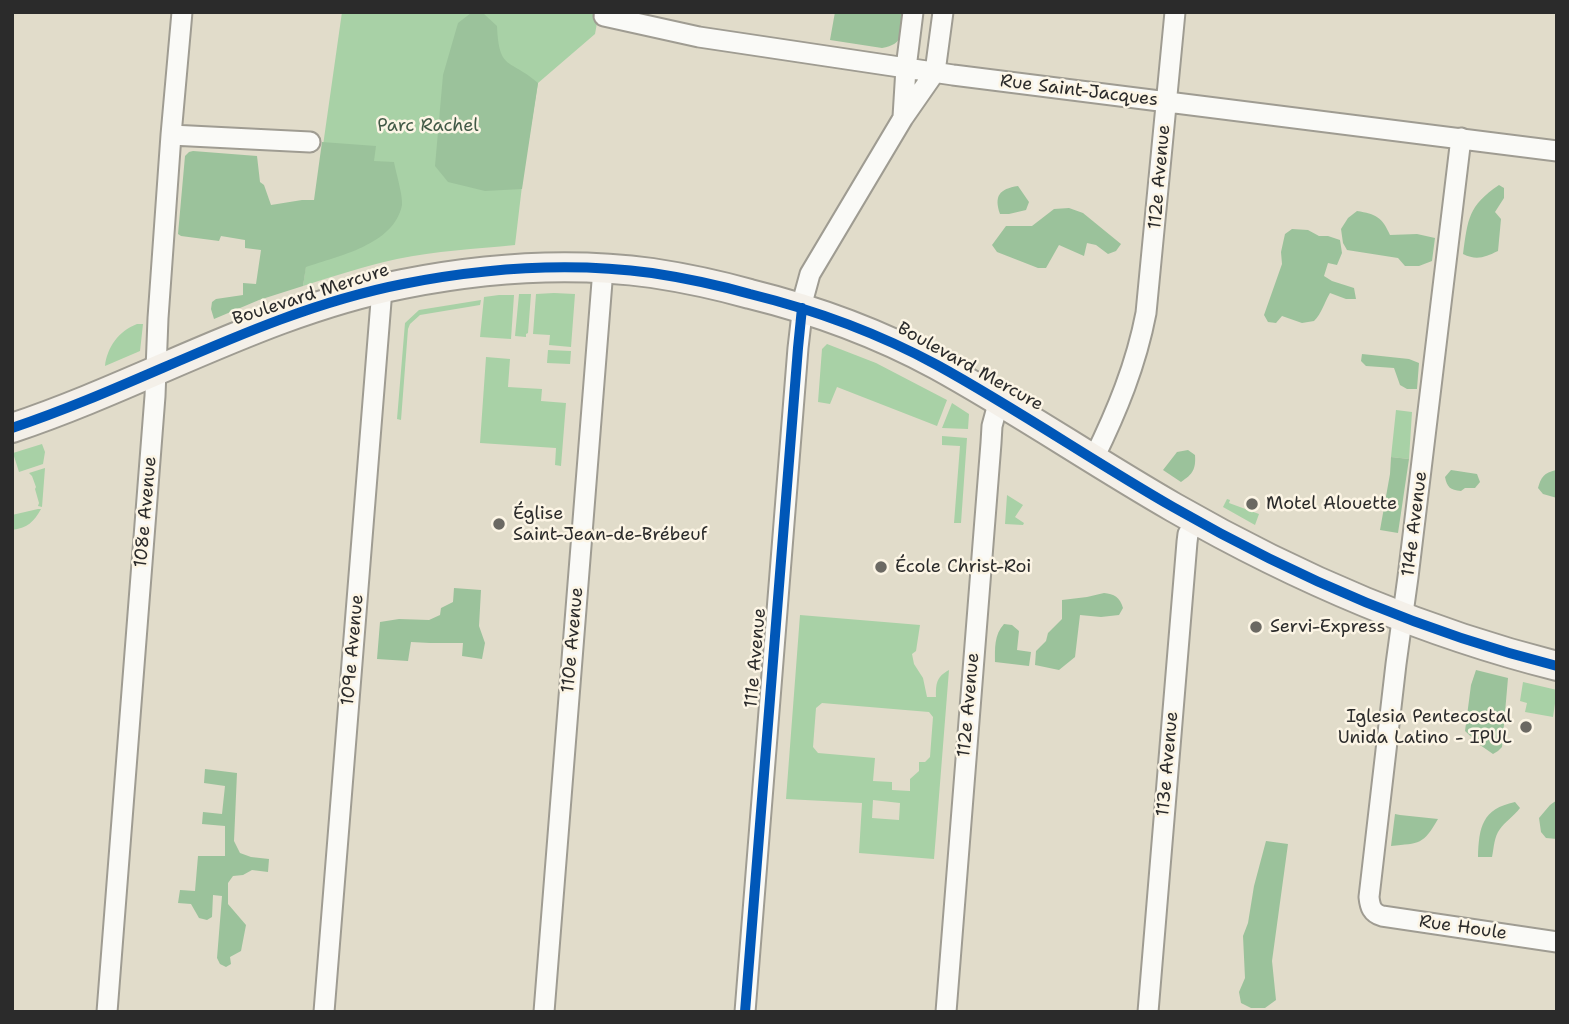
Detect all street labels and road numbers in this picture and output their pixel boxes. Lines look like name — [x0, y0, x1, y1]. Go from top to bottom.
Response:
street label: Rue Saint-Jacques — [999, 71, 1159, 111]
street label: 112e Avenue — [1145, 124, 1175, 230]
street label: Boulevard Mercure — [230, 259, 392, 331]
street label: Boulevard Mercure — [893, 318, 1047, 416]
street label: 108e Avenue — [130, 455, 162, 569]
street label: 114e Avenue — [1398, 470, 1432, 578]
street label: 110e Avenue — [558, 586, 588, 694]
street label: 109e Avenue — [337, 594, 369, 706]
street label: 111e Avenue — [741, 607, 771, 709]
street label: 112e Avenue — [954, 652, 984, 758]
street label: 113e Avenue — [1153, 710, 1183, 818]
street label: Rue Houle — [1418, 911, 1508, 945]

